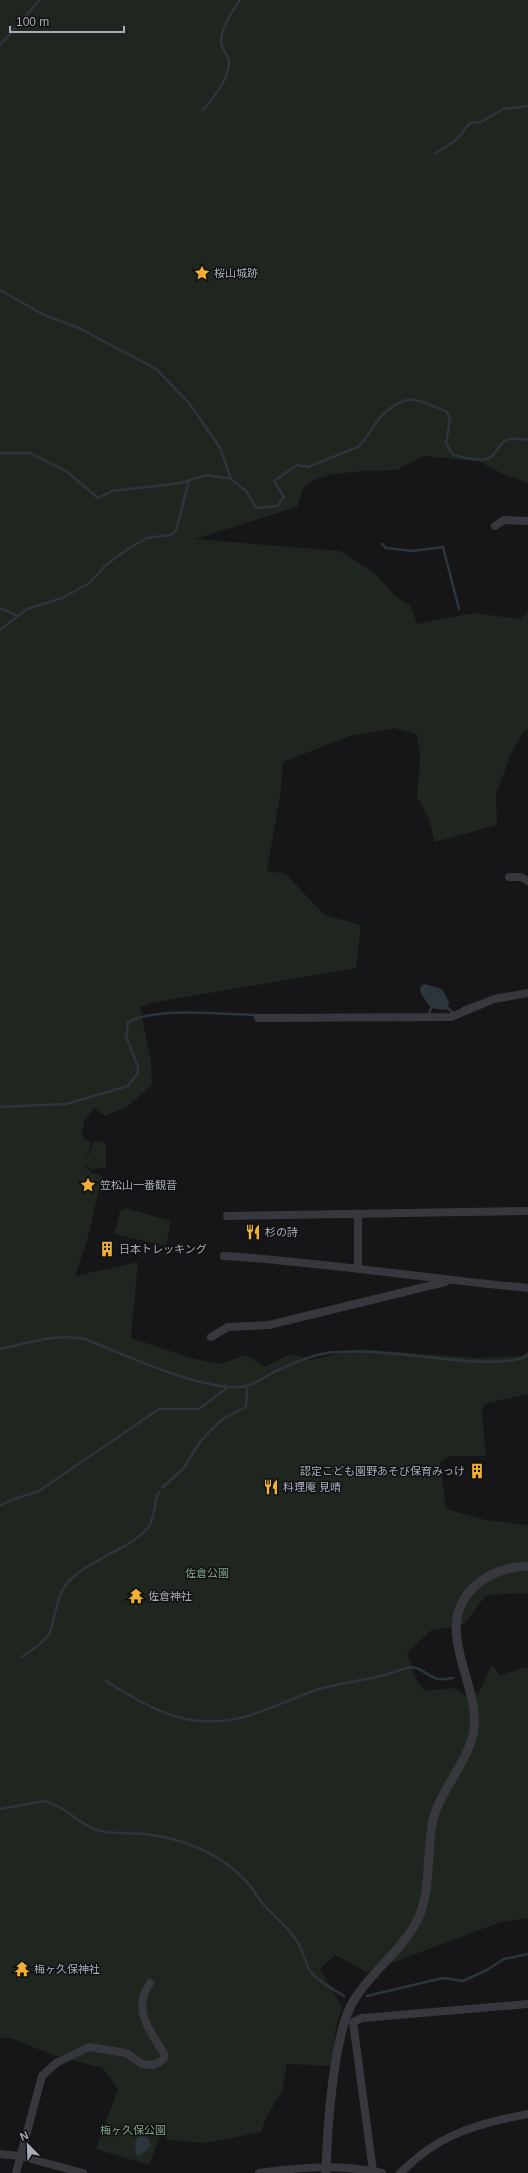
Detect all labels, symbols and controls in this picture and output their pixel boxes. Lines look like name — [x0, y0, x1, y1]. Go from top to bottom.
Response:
scale bar — [10, 8, 124, 34]
text: 100 m — [16, 15, 49, 29]
place icon: 桜山城跡 — [193, 264, 211, 282]
place label: 桜山城跡 — [214, 267, 258, 279]
place icon: 笠松山一番観音 — [79, 1176, 97, 1194]
place label: 笠松山一番観音 — [100, 1179, 177, 1191]
restaurant icon: 杉の詩 — [244, 1223, 262, 1241]
place label: 杉の詩 — [265, 1226, 298, 1238]
building icon: 日本トレッキング — [98, 1240, 116, 1258]
place label: 日本トレッキング — [119, 1243, 207, 1255]
building icon: 認定こども園野あそび保育みっけ — [468, 1462, 486, 1480]
place label: 認定こども園野あそび保育みっけ — [300, 1465, 465, 1477]
restaurant icon: 料理庵 見晴 — [262, 1478, 280, 1496]
place label: 料理庵 見晴 — [283, 1481, 341, 1493]
park label: 佐倉公園 — [185, 1567, 229, 1579]
temple icon: 佐倉神社 — [127, 1587, 145, 1605]
place label: 佐倉神社 — [148, 1590, 192, 1602]
temple icon: 梅ヶ久保神社 — [13, 1960, 31, 1978]
place label: 梅ヶ久保神社 — [34, 1963, 100, 1975]
park label: 梅ヶ久保公園 — [100, 2124, 166, 2136]
north arrow — [8, 2125, 48, 2165]
text: N — [18, 2129, 30, 2143]

